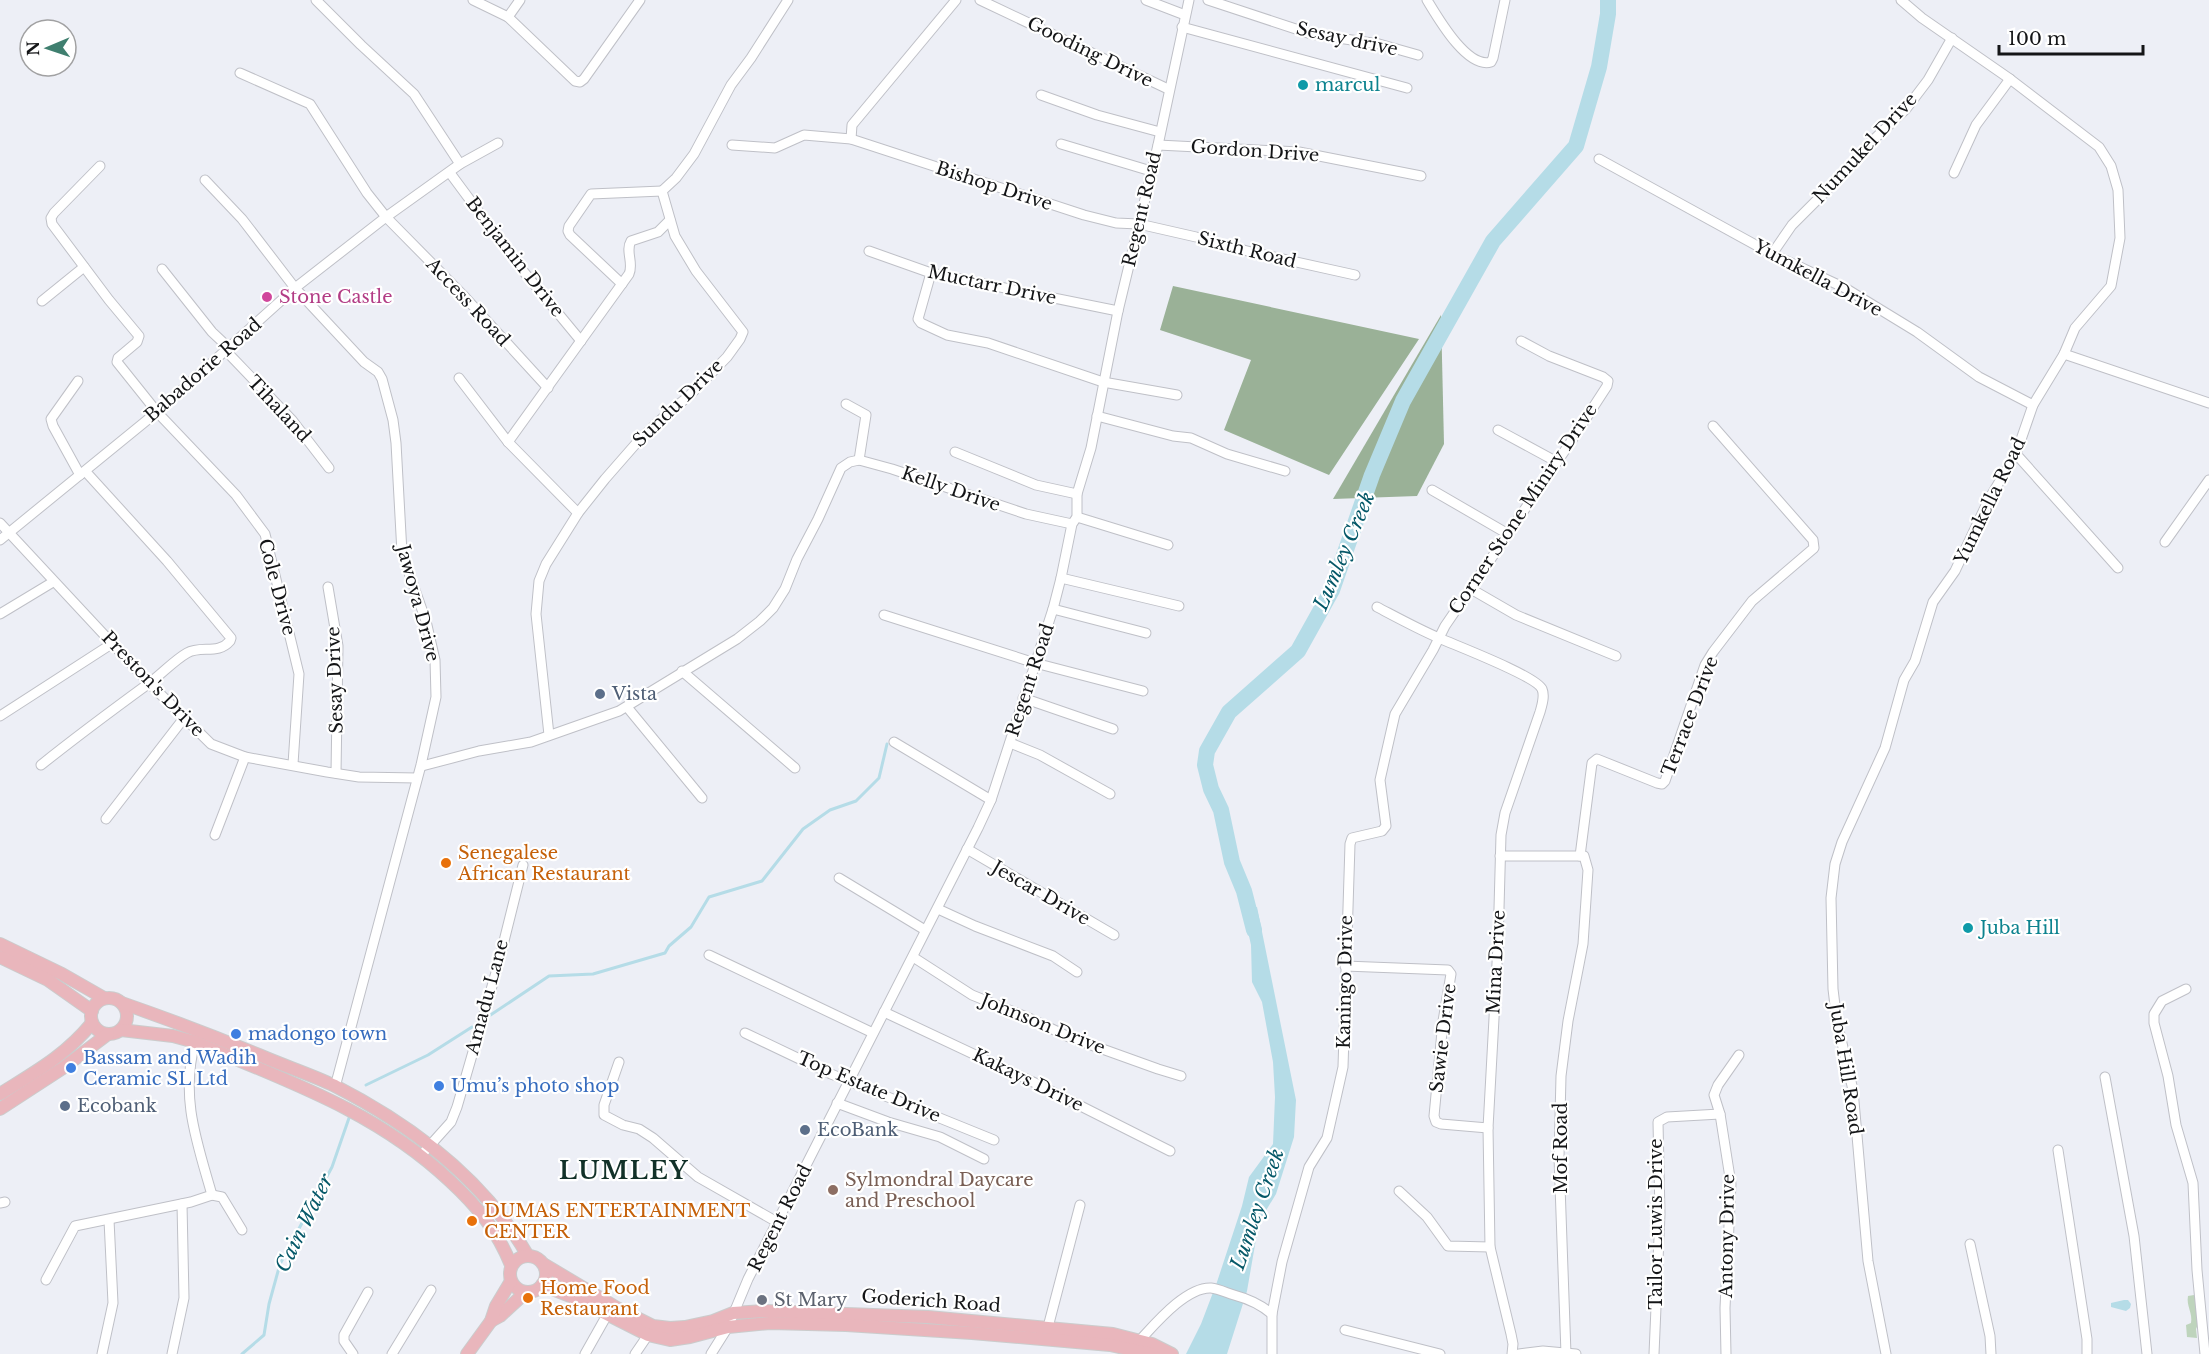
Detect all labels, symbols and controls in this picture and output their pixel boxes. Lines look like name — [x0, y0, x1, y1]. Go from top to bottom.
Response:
street label: Gooding Drive — [1024, 12, 1156, 92]
street label: Sesay drive — [1294, 17, 1400, 61]
north arrow — [18, 18, 78, 78]
scale bar — [1999, 18, 2143, 56]
text: 100 m — [2008, 28, 2066, 50]
text: N — [23, 41, 43, 56]
place label: marcul — [1315, 74, 1380, 96]
marker: marcul — [1296, 78, 1310, 92]
street label: Numukel Drive — [1808, 88, 1922, 208]
street label: Gordon Drive — [1190, 136, 1320, 166]
street label: Regent Road — [1118, 149, 1166, 269]
street label: Bishop Drive — [933, 157, 1055, 215]
street label: Benjamin Drive — [461, 193, 569, 321]
street label: Sixth Road — [1195, 227, 1299, 273]
street label: Yumkella Drive — [1749, 234, 1886, 321]
street label: Access Road — [421, 253, 514, 351]
street label: Muctarr Drive — [926, 261, 1058, 309]
place label: Stone Castle — [279, 286, 393, 308]
marker: Stone Castle — [260, 290, 274, 304]
street label: Babadorie Road — [140, 313, 266, 427]
street label: Sundu Drive — [628, 354, 728, 452]
street label: Tihaland — [243, 371, 315, 447]
street label: Corner Stone Miniry Drive — [1444, 400, 1602, 618]
street label: Yumkella Road — [1949, 434, 2030, 569]
street label: Kelly Drive — [899, 462, 1003, 516]
water label: Lumley Creek — [1308, 488, 1380, 615]
street label: Cole Drive — [254, 536, 300, 638]
street label: Jawoya Drive — [391, 540, 444, 664]
street label: Regent Road — [1001, 621, 1059, 739]
street label: Sesay Drive — [322, 626, 348, 734]
street label: Preston's Drive — [97, 627, 209, 741]
street label: Terrace Drive — [1657, 653, 1723, 779]
place label: Vista — [611, 683, 657, 705]
marker: Vista — [593, 687, 607, 701]
place label: Senegalese African Restaurant — [457, 842, 631, 885]
street label: Jescar Drive — [986, 855, 1094, 930]
marker: Senegalese African Restaurant — [439, 856, 453, 870]
street label: Mina Drive — [1482, 909, 1510, 1015]
street label: Kaningo Drive — [1333, 915, 1357, 1049]
place label: Juba Hill — [1978, 917, 2060, 939]
marker: Juba Hill — [1961, 921, 1975, 935]
street label: Amadu Lane — [461, 937, 513, 1058]
street label: Sawie Drive — [1425, 982, 1461, 1094]
street label: Johnson Drive — [976, 988, 1108, 1059]
street label: Juba Hill Road — [1824, 1000, 1867, 1136]
place label: madongo town — [248, 1023, 387, 1045]
marker: madongo town — [229, 1027, 243, 1041]
street label: Kakays Drive — [969, 1044, 1087, 1116]
place label: Bassam and Wadih Ceramic SL Ltd — [83, 1047, 257, 1090]
street label: Top Estate Drive — [794, 1047, 944, 1127]
marker: Bassam and Wadih Ceramic SL Ltd — [64, 1061, 78, 1075]
place label: Umu’s photo shop — [451, 1075, 619, 1097]
marker: Umu’s photo shop — [432, 1079, 446, 1093]
place label: Ecobank — [77, 1095, 157, 1117]
marker: Ecobank — [58, 1099, 72, 1113]
street label: Mof Road — [1550, 1102, 1572, 1194]
place label: EcoBank — [817, 1119, 898, 1141]
marker: EcoBank — [798, 1123, 812, 1137]
street label: Tailor Luwis Drive — [1645, 1139, 1667, 1310]
water label: Lumley Creek — [1225, 1145, 1289, 1274]
district label: LUMLEY — [559, 1156, 689, 1185]
street label: Regent Road — [743, 1161, 817, 1275]
water label: Cain Water — [270, 1169, 338, 1276]
place label: Sylmondral Daycare and Preschool — [845, 1169, 1034, 1212]
street label: Antony Drive — [1715, 1174, 1739, 1299]
marker: Sylmondral Daycare and Preschool — [826, 1183, 840, 1197]
place label: DUMAS ENTERTAINMENT CENTER — [484, 1200, 751, 1243]
marker: DUMAS ENTERTAINMENT CENTER — [465, 1214, 479, 1228]
place label: Home Food Restaurant — [540, 1277, 650, 1320]
street label: Goderich Road — [861, 1285, 1001, 1317]
place label: St Mary — [774, 1289, 848, 1311]
marker: Home Food Restaurant — [521, 1291, 535, 1305]
marker: St Mary — [755, 1293, 769, 1307]

